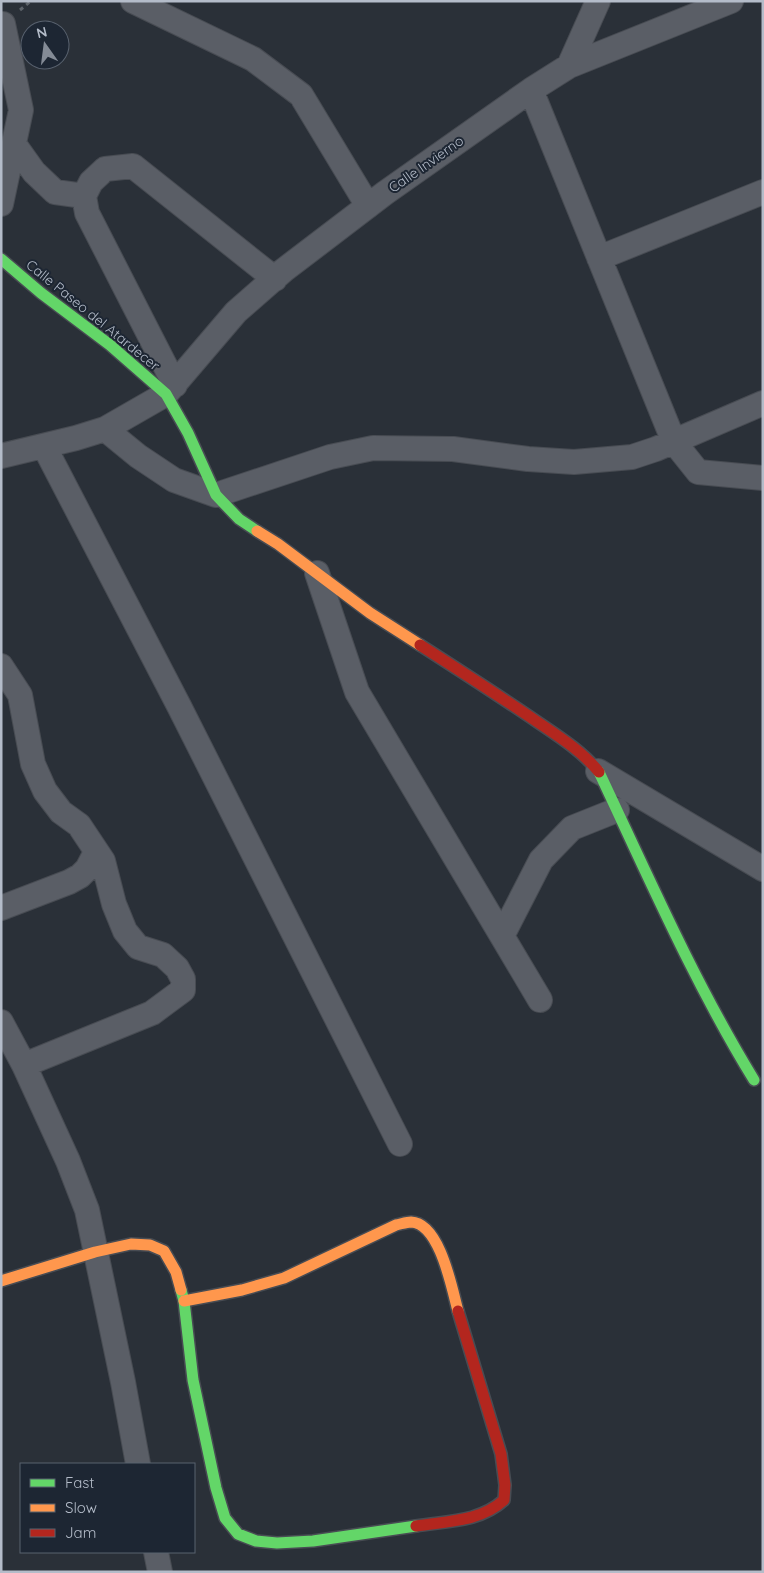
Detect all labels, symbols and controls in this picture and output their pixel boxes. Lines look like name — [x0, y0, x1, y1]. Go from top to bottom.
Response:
north arrow — [20, 20, 70, 70]
text: N — [35, 22, 49, 42]
street label: Calle Invierno — [385, 132, 467, 196]
street label: Calle Paseo del Atardecer — [22, 256, 164, 375]
legend — [20, 1463, 195, 1553]
text: Fast — [65, 1473, 94, 1492]
text: Slow — [65, 1498, 97, 1517]
text: Jam — [65, 1523, 96, 1542]

